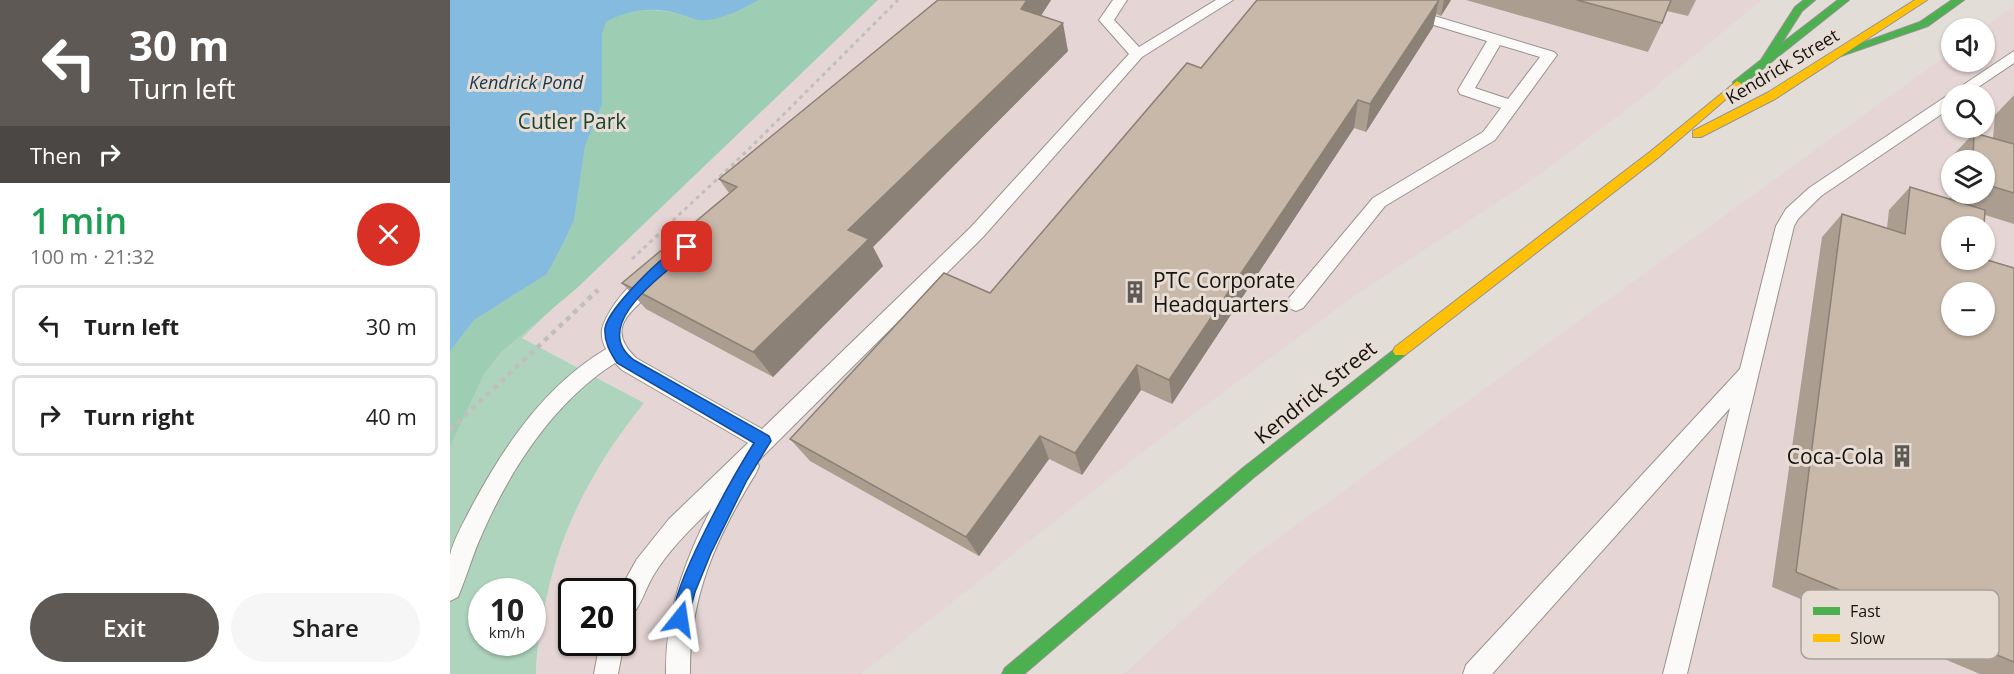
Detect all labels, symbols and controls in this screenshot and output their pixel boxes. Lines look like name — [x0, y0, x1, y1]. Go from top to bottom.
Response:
text: 30 m — [129, 16, 229, 73]
map controls — [1941, 18, 1995, 336]
button: sound — [1941, 18, 1995, 72]
street label: Kendrick Street — [1721, 23, 1843, 109]
icon: left — [30, 24, 108, 102]
text: Turn left — [129, 70, 236, 107]
water label: Kendrick Pond — [469, 70, 584, 94]
button: search — [1941, 84, 1995, 138]
park label: Cutler Park — [518, 107, 626, 135]
icon: right — [93, 138, 126, 171]
text: Then — [30, 140, 81, 170]
button: layers — [1941, 150, 1995, 204]
text: 1 min — [30, 196, 127, 245]
button: close — [357, 203, 420, 266]
button: + — [1941, 216, 1995, 270]
pin — [661, 221, 712, 272]
icon: arrive — [670, 230, 703, 263]
text: 100 m · 21:32 — [30, 243, 155, 270]
place label: PTC Corporate Headquarters — [1153, 266, 1295, 318]
building icon: PTC Corporate Headquarters — [1122, 279, 1148, 305]
button: − — [1941, 282, 1995, 336]
icon: left — [33, 309, 66, 342]
text: Turn left — [84, 311, 179, 341]
text: 30 m — [366, 311, 417, 341]
street label: Kendrick Street — [1248, 334, 1382, 450]
icon: right — [33, 399, 66, 432]
text: Turn right — [84, 401, 195, 431]
text: 40 m — [366, 401, 417, 431]
place label: Coca-Cola — [1787, 442, 1884, 470]
building icon: Coca-Cola — [1889, 443, 1915, 469]
speed limit sign: 20 — [558, 578, 636, 656]
position arrow — [648, 587, 712, 651]
text: 10 — [490, 589, 524, 630]
legend — [1801, 590, 1999, 659]
button: Exit — [30, 593, 219, 662]
button: Share — [231, 593, 420, 662]
text: Fast — [1850, 600, 1881, 622]
text: km/h — [489, 622, 525, 642]
text: Slow — [1850, 627, 1885, 649]

